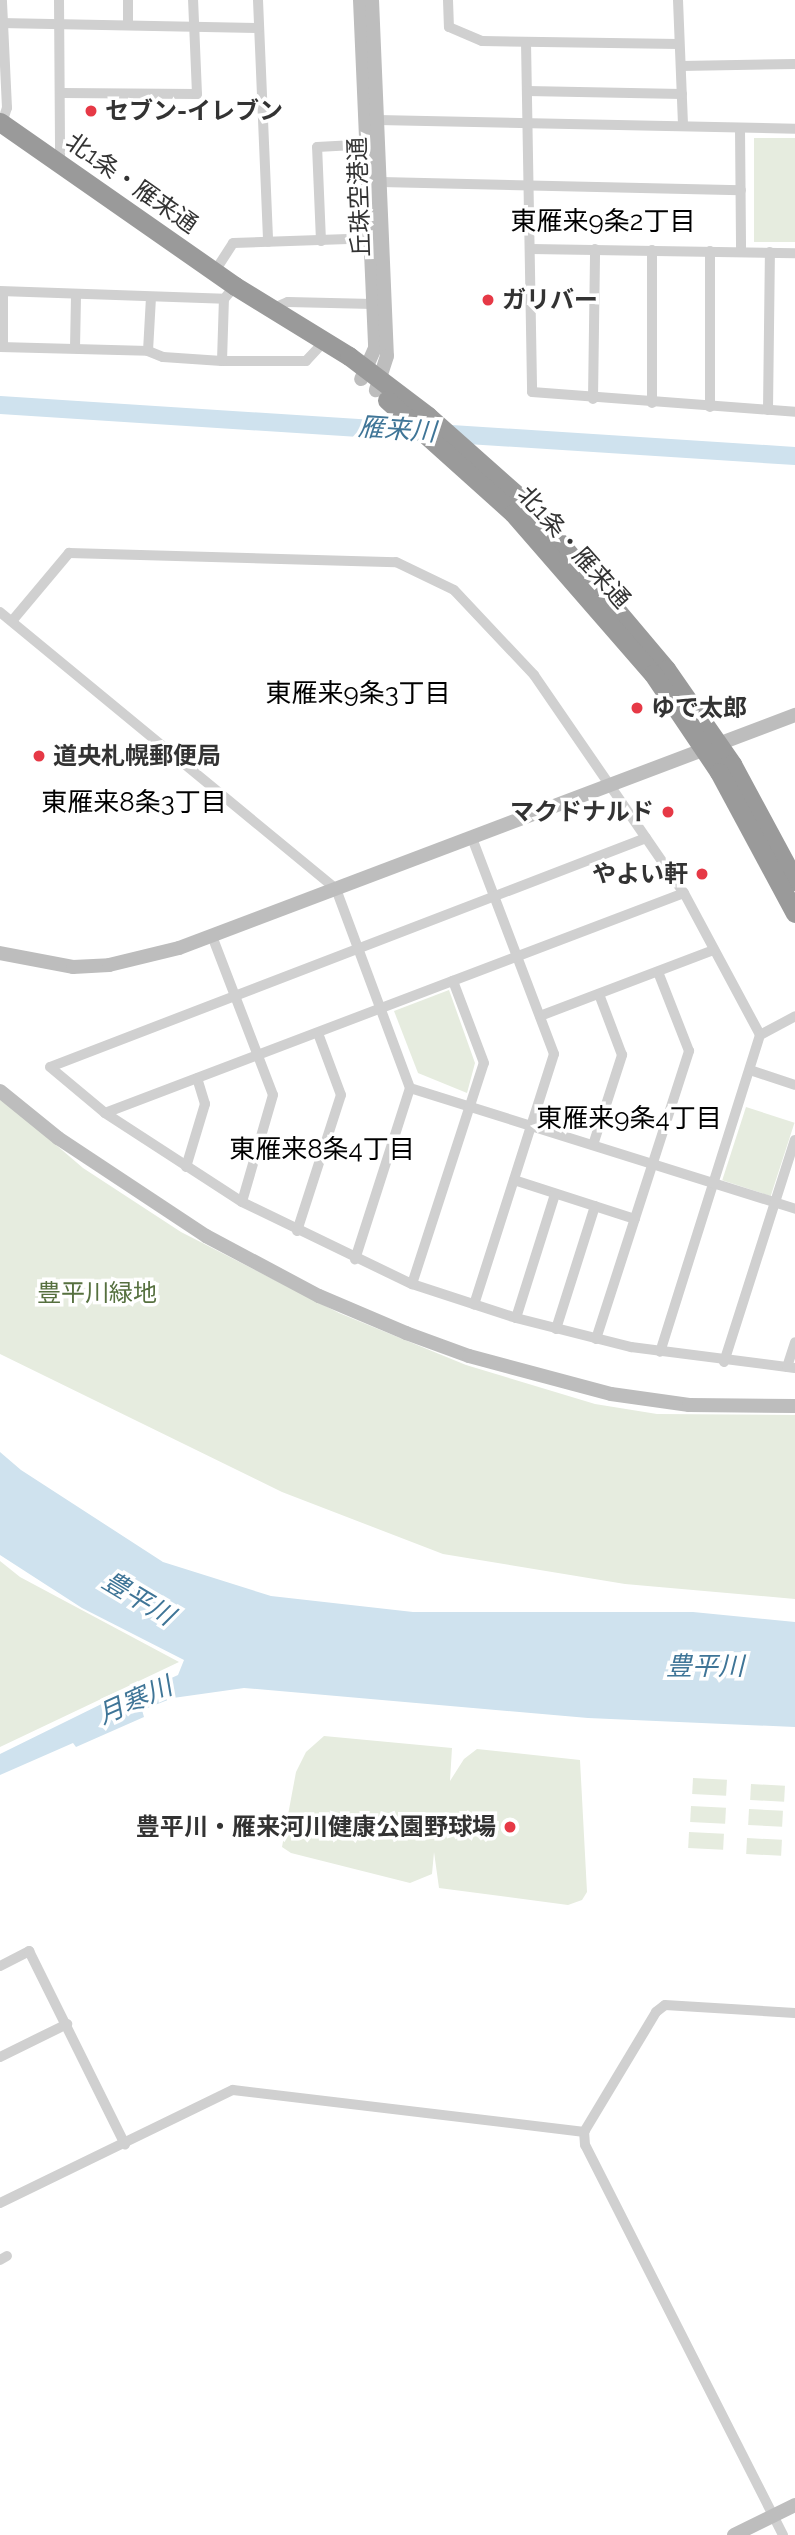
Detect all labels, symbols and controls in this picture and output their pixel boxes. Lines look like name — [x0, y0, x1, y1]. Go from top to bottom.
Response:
place label: セブン-イレブン — [105, 97, 283, 125]
marker: セブン-イレブン — [83, 103, 99, 119]
street label: 北1条・雁来通 — [61, 127, 203, 239]
street label: 丘珠空港通 — [343, 137, 375, 257]
district label: 東雁来9条2丁目 — [511, 206, 695, 238]
place label: ガリバー — [502, 286, 598, 314]
marker: ガリバー — [480, 292, 496, 308]
water label: 雁来川 — [357, 412, 437, 448]
street label: 北1条・雁来通 — [512, 480, 636, 614]
district label: 東雁来9条3丁目 — [265, 678, 451, 710]
place label: ゆで太郎 — [651, 694, 747, 722]
marker: ゆで太郎 — [629, 700, 645, 716]
place label: 道央札幌郵便局 — [53, 742, 221, 770]
marker: 道央札幌郵便局 — [31, 748, 47, 764]
district label: 東雁来8条3丁目 — [41, 787, 227, 819]
place label: マクドナルド — [510, 798, 654, 826]
marker: マクドナルド — [660, 804, 676, 820]
place label: やよい軒 — [592, 860, 688, 888]
marker: やよい軒 — [694, 866, 710, 882]
district label: 東雁来9条4丁目 — [536, 1103, 722, 1135]
district label: 東雁来8条4丁目 — [229, 1134, 415, 1166]
park label: 豊平川緑地 — [37, 1279, 157, 1307]
water label: 豊平川 — [97, 1566, 179, 1632]
water label: 豊平川 — [666, 1651, 744, 1683]
water label: 月寒川 — [93, 1671, 177, 1731]
place label: 豊平川・雁来河川健康公園野球場 — [136, 1813, 496, 1841]
marker: 豊平川・雁来河川健康公園野球場 — [502, 1819, 518, 1835]

